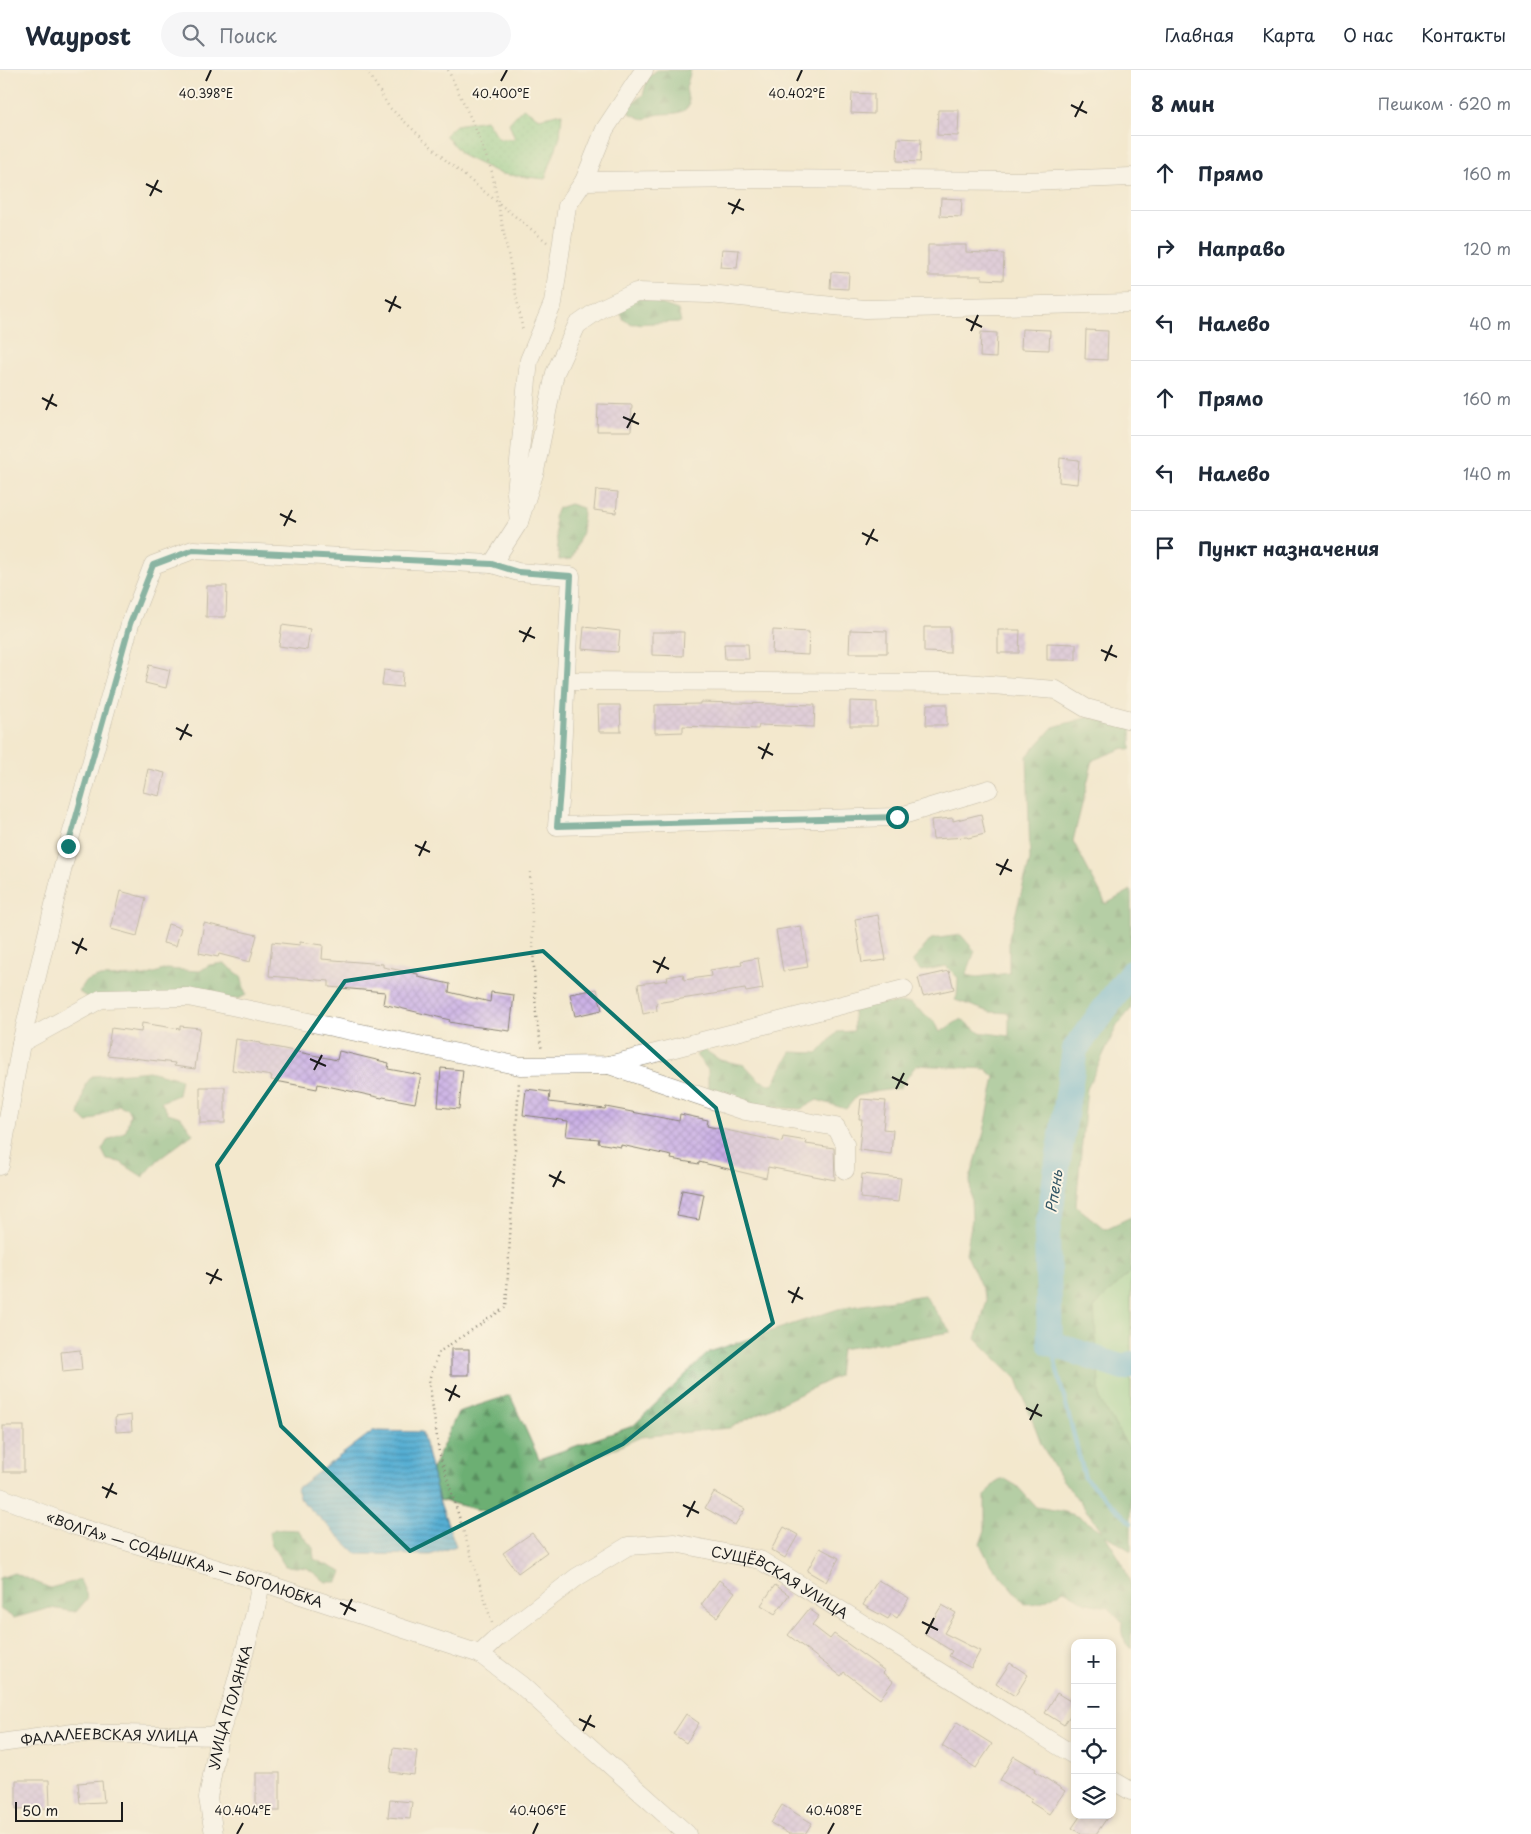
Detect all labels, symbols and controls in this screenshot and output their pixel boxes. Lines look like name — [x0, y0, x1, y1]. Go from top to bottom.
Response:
search box — [161, 12, 511, 57]
text: Waypost — [25, 17, 131, 53]
icon: search — [179, 21, 207, 49]
text: Поиск — [219, 21, 277, 49]
text: Главная — [1165, 21, 1234, 48]
text: Карта — [1262, 21, 1315, 48]
text: О нас — [1343, 21, 1393, 48]
text: Контакты — [1421, 21, 1506, 48]
text: 40.398°E — [179, 84, 233, 102]
text: 40.400°E — [472, 84, 530, 102]
text: 40.402°E — [769, 84, 825, 102]
text: 8 мин — [1151, 87, 1215, 119]
text: Пешком · 620 m — [1378, 91, 1511, 115]
icon: ahead — [1151, 159, 1179, 187]
text: Прямо — [1198, 159, 1263, 187]
text: 160 m — [1463, 161, 1511, 185]
icon: right — [1151, 234, 1179, 262]
text: Направо — [1198, 234, 1285, 262]
text: 120 m — [1464, 236, 1511, 260]
icon: left — [1151, 309, 1179, 337]
text: Налево — [1198, 309, 1270, 337]
text: 40 m — [1469, 311, 1511, 335]
icon: ahead — [1151, 384, 1179, 412]
text: Прямо — [1198, 384, 1263, 412]
text: 160 m — [1463, 386, 1511, 410]
icon: left — [1151, 459, 1179, 487]
text: Налево — [1198, 459, 1270, 487]
text: 140 m — [1463, 461, 1511, 485]
icon: arrive — [1151, 534, 1179, 562]
text: Пункт назначения — [1198, 534, 1379, 562]
route start — [886, 806, 909, 829]
route end — [57, 835, 80, 858]
water label: Рпень — [1038, 1167, 1068, 1214]
street label: «ВОЛГА» — СОДЫШКА» — БОГОЛЮБКА — [43, 1505, 326, 1612]
street label: СУЩЁВСКАЯ УЛИЦА — [709, 1540, 853, 1623]
map controls — [1071, 1639, 1116, 1819]
button: + — [1071, 1639, 1116, 1684]
street label: УЛИЦА ПОЛЯНКА — [203, 1642, 256, 1771]
button: − — [1071, 1684, 1116, 1729]
street label: ФАЛАЛЕЕВСКАЯ УЛИЦА — [19, 1722, 199, 1751]
button: locate — [1071, 1729, 1116, 1774]
button: layers — [1071, 1774, 1116, 1819]
scale bar — [15, 1799, 122, 1822]
text: 50 m — [22, 1800, 58, 1821]
text: 40.404°E — [215, 1801, 271, 1819]
text: 40.406°E — [509, 1801, 567, 1819]
text: 40.408°E — [806, 1801, 862, 1819]

